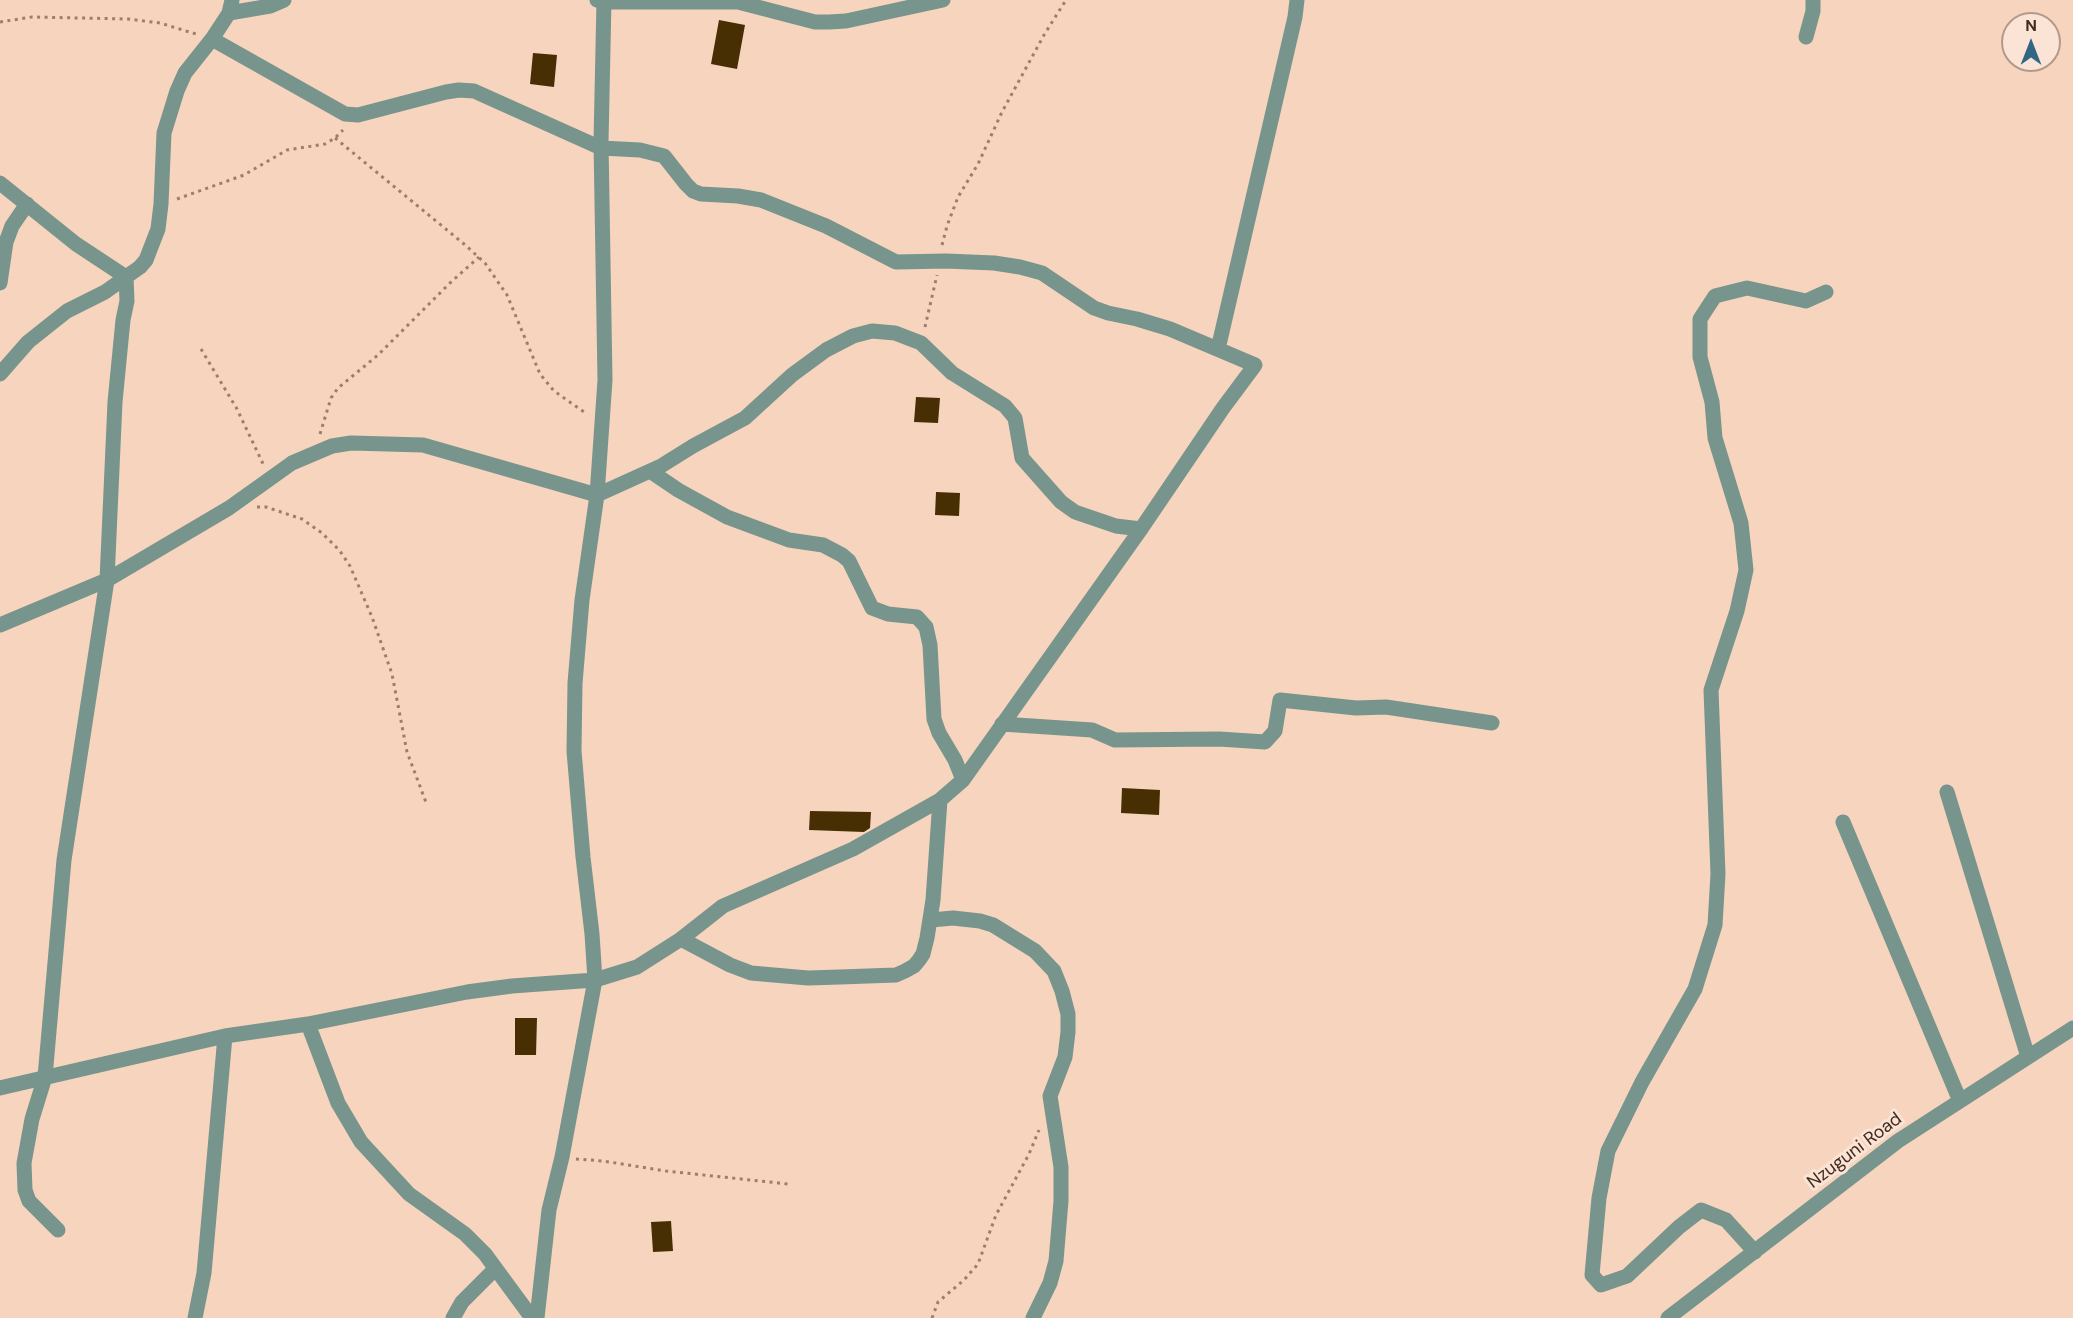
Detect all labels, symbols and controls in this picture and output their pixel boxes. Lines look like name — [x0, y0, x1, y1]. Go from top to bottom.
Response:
north arrow — [2001, 12, 2061, 72]
text: N — [2025, 15, 2037, 36]
street label: Nzuguni Road — [1803, 1108, 1907, 1194]

